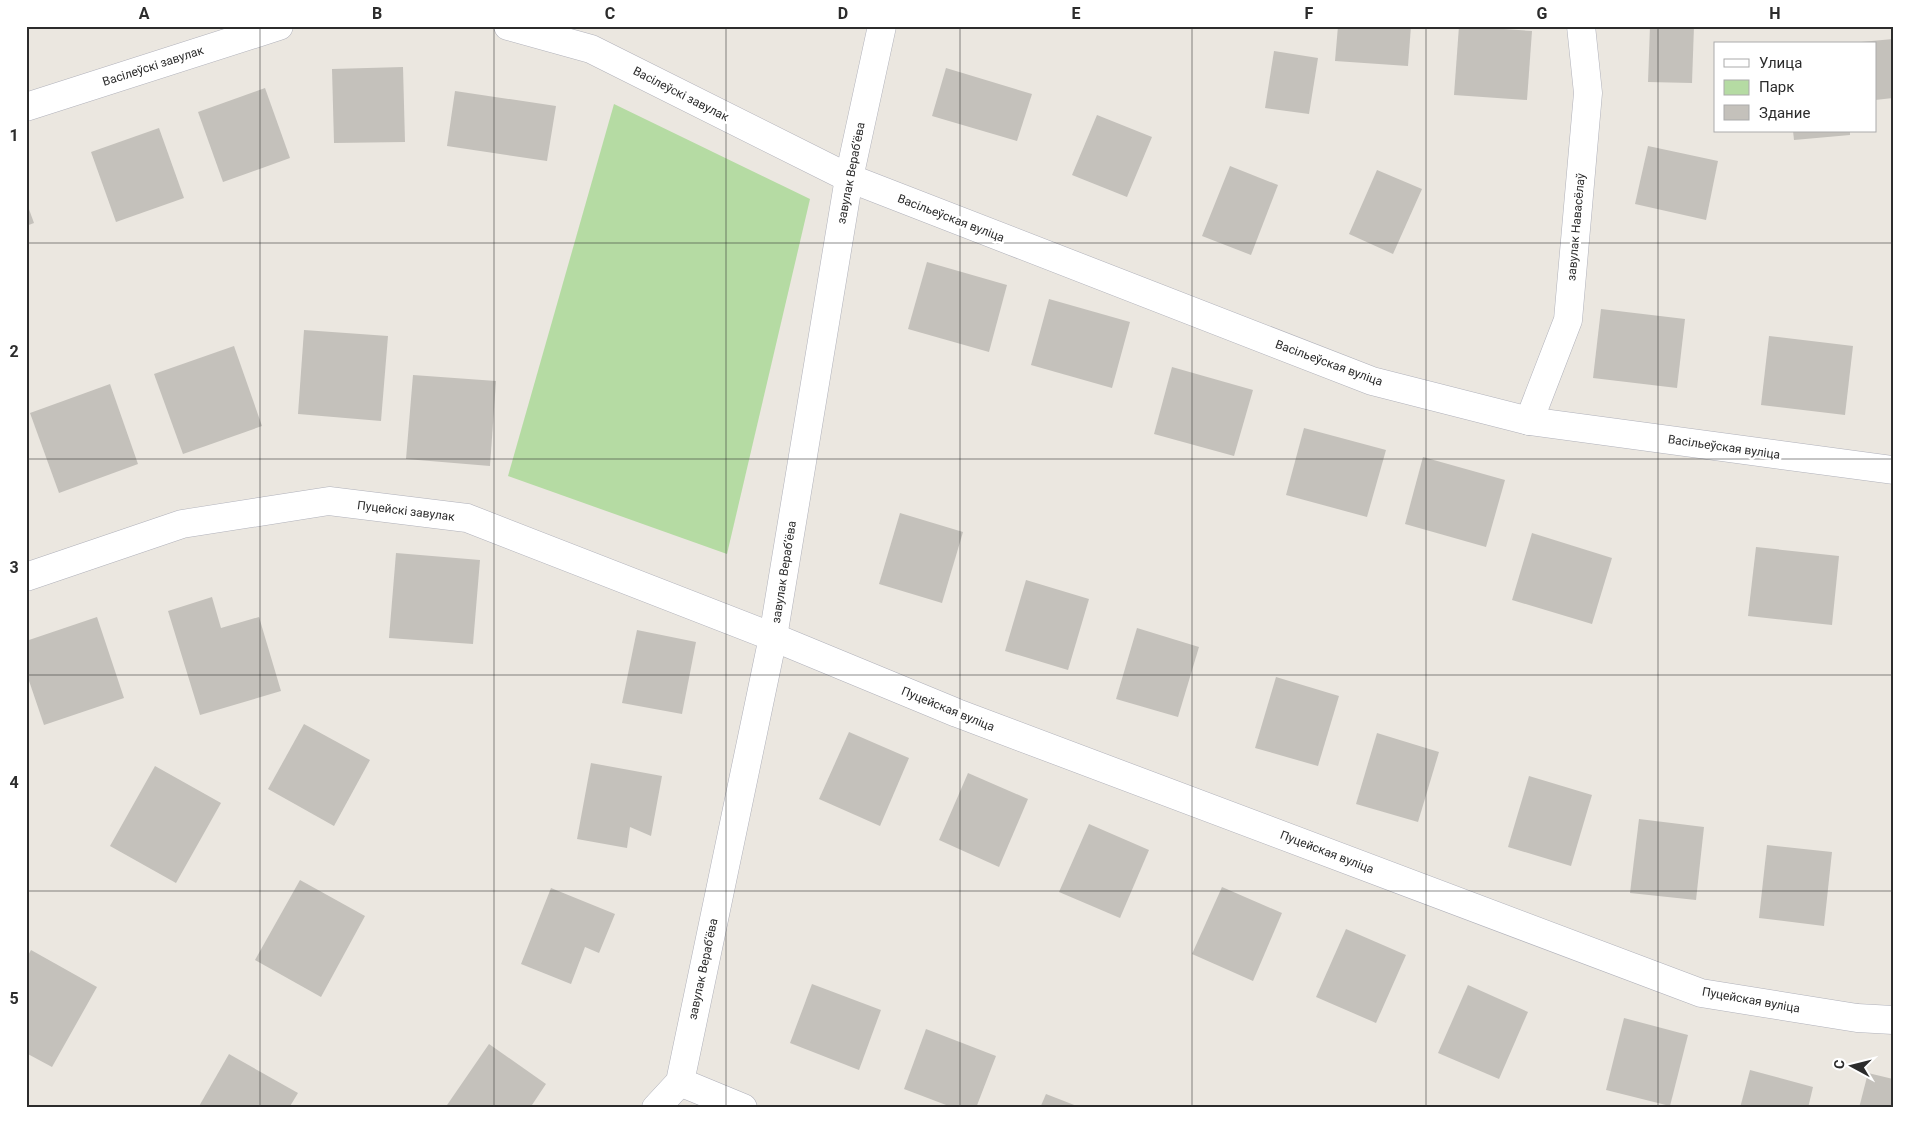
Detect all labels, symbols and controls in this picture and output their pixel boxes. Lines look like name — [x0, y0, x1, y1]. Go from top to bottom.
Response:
text: A — [139, 4, 150, 23]
text: B — [372, 4, 382, 23]
text: C — [605, 4, 615, 23]
text: D — [838, 4, 848, 23]
text: E — [1072, 4, 1081, 23]
text: F — [1305, 4, 1314, 23]
text: G — [1537, 4, 1548, 23]
text: H — [1769, 4, 1781, 23]
legend — [1714, 42, 1876, 132]
street label: Васілеўскі завулак — [101, 43, 206, 89]
text: Улица — [1759, 54, 1802, 72]
street label: Васілеўскі завулак — [631, 64, 732, 124]
text: Парк — [1759, 78, 1794, 96]
text: Здание — [1759, 104, 1810, 122]
street label: завулак Верабʼёва — [834, 121, 868, 225]
text: 1 — [9, 126, 19, 145]
street label: завулак Навасёлаў — [1564, 172, 1588, 281]
street label: Васільеўская вуліца — [896, 191, 1006, 245]
street label: Васільеўская вуліца — [1273, 337, 1385, 389]
text: 2 — [9, 342, 19, 361]
street label: Васільеўская вуліца — [1667, 432, 1781, 462]
street label: Пуцейскі завулак — [356, 498, 456, 524]
street label: завулак Верабʼёва — [769, 520, 799, 624]
text: 3 — [9, 558, 19, 577]
street label: Пуцейская вуліца — [899, 684, 997, 734]
text: 4 — [9, 773, 19, 792]
street label: Пуцейская вуліца — [1278, 828, 1376, 876]
street label: завулак Верабʼёва — [685, 917, 721, 1021]
street label: Пуцейская вуліца — [1701, 984, 1801, 1016]
text: 5 — [9, 989, 19, 1008]
north arrow — [1826, 1042, 1876, 1092]
text: С — [1831, 1059, 1848, 1070]

